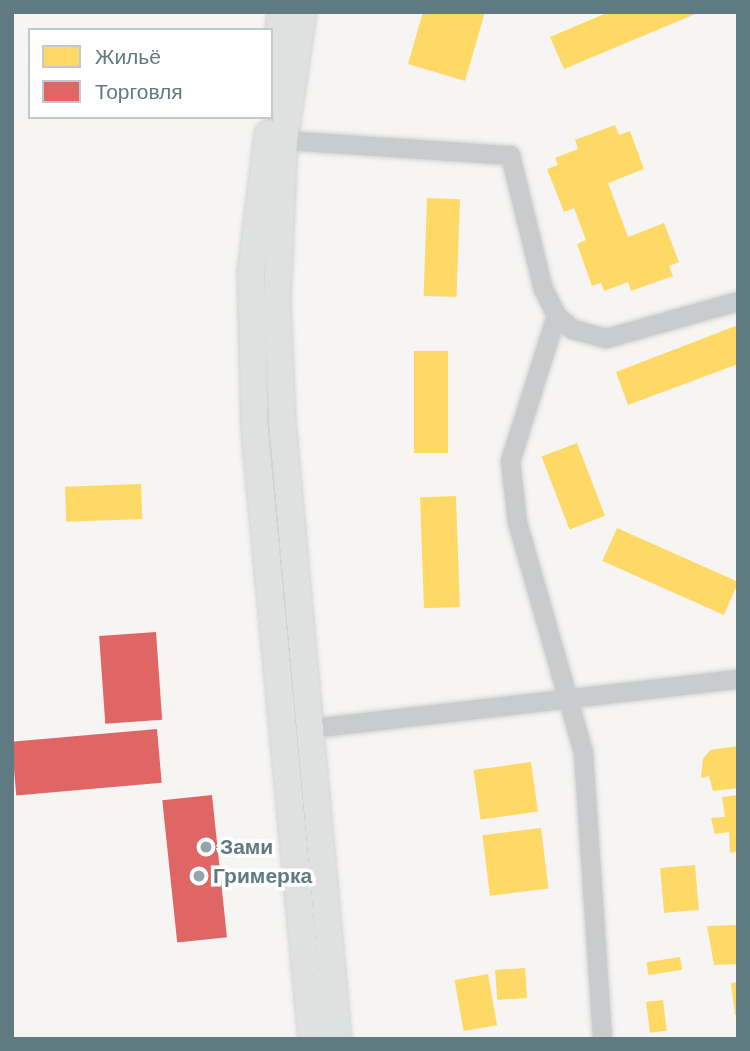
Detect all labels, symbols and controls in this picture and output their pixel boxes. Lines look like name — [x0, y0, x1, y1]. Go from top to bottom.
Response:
legend — [28, 28, 273, 119]
text: Жильё — [95, 45, 161, 68]
text: Торговля — [95, 80, 183, 103]
place label: Зами — [220, 834, 273, 860]
marker: Зами — [198, 839, 214, 855]
place label: Гримерка — [213, 863, 312, 889]
marker: Гримерка — [191, 868, 207, 884]

